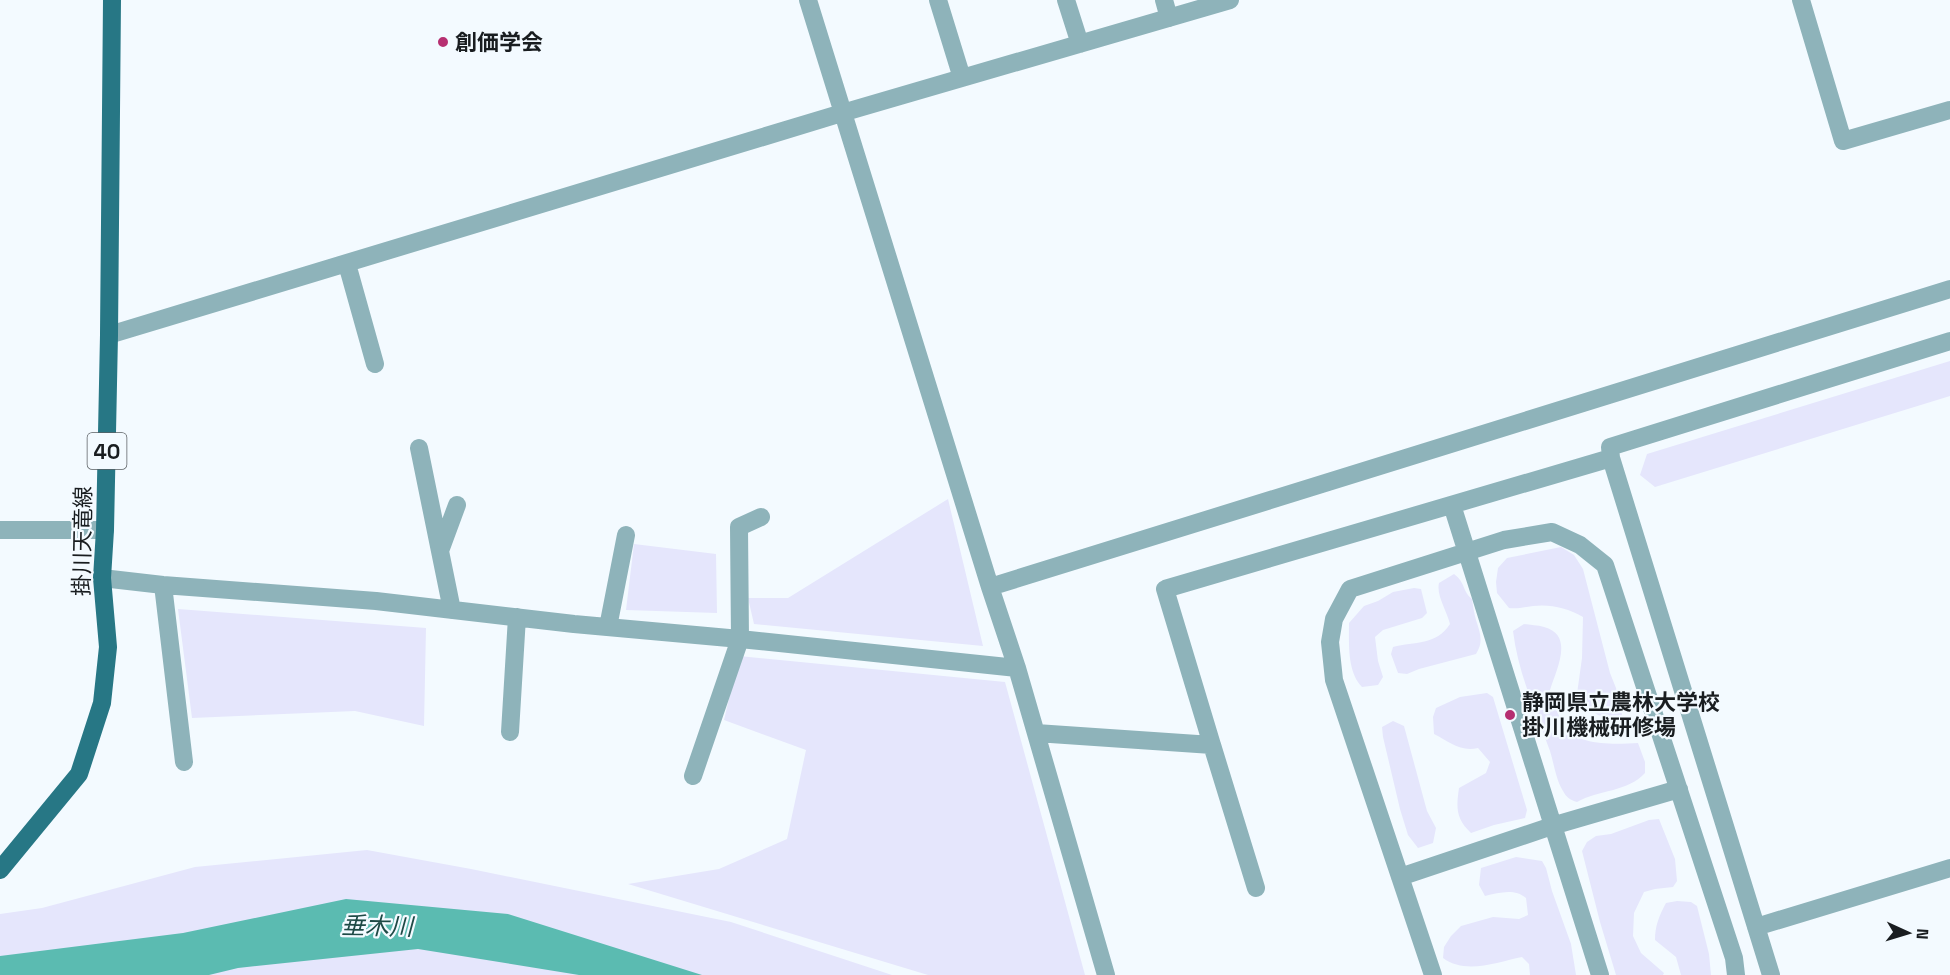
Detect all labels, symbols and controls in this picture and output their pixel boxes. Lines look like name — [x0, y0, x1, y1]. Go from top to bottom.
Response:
place label: 創価学会 — [455, 28, 543, 56]
marker: 創価学会 — [436, 35, 450, 49]
road number: 40 — [88, 433, 126, 469]
street label: 掛川天竜線 — [67, 486, 97, 596]
place label: 静岡県立農林大学校 掛川機械研修場 — [1522, 688, 1720, 741]
marker: 静岡県立農林大学校 掛川機械研修場 — [1503, 708, 1517, 722]
north arrow — [1878, 903, 1938, 963]
water label: 垂木川 — [341, 910, 416, 942]
text: N — [1912, 928, 1933, 940]

